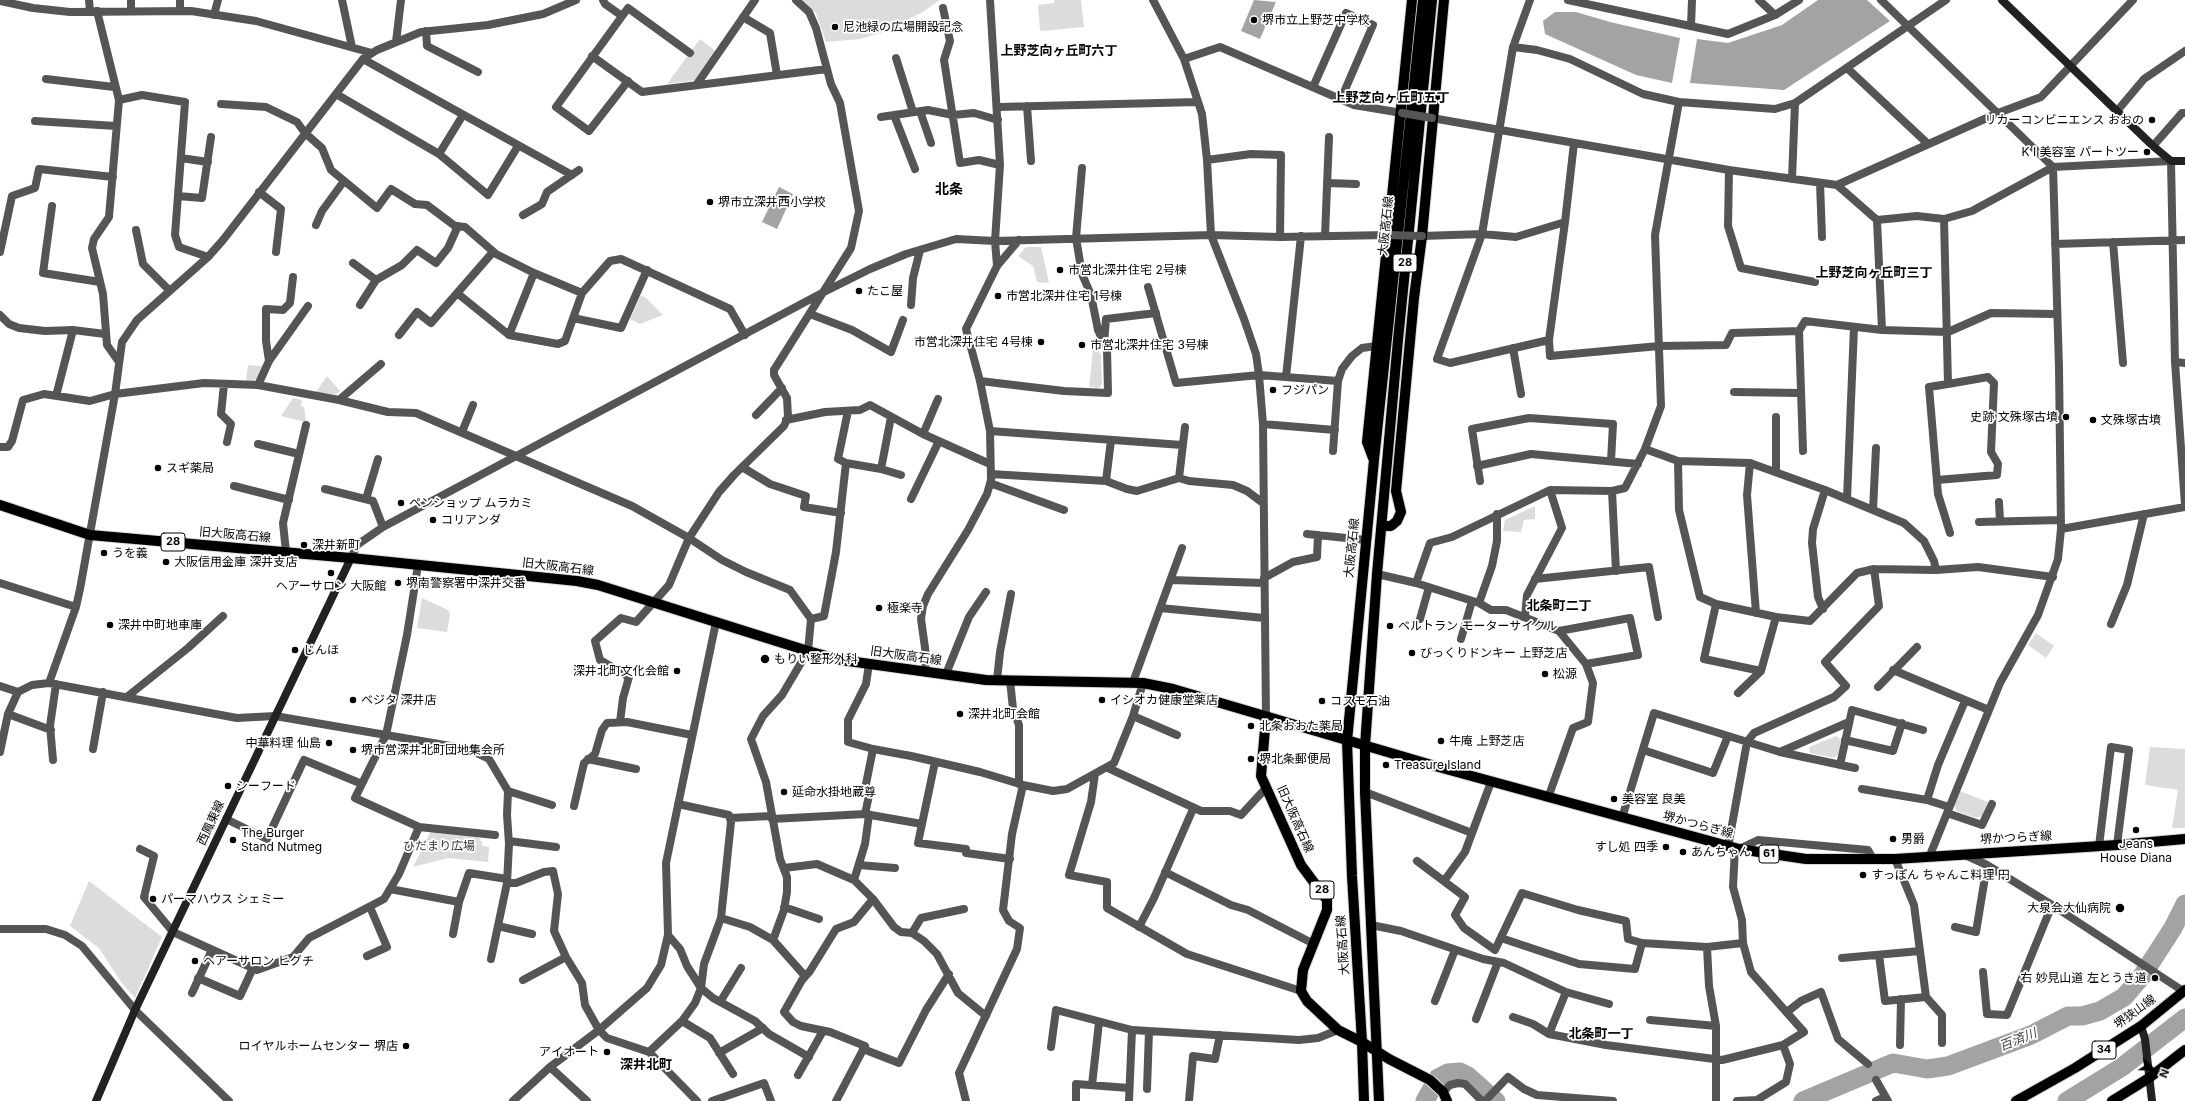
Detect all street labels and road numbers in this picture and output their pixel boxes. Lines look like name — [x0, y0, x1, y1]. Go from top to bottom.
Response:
street label: 大阪高石線 — [1376, 195, 1396, 257]
road number: 28 — [1393, 254, 1417, 272]
street label: 大阪高石線 — [1342, 517, 1362, 579]
street label: 旧大阪高石線 — [199, 525, 271, 545]
road number: 28 — [161, 533, 185, 551]
street label: 旧大阪高石線 — [521, 555, 595, 579]
street label: 旧大阪高石線 — [869, 644, 943, 668]
street label: 旧大阪高石線 — [1274, 783, 1316, 855]
street label: 西鳳東線 — [194, 798, 228, 848]
street label: 堺かつらぎ線 — [1661, 809, 1735, 841]
street label: 堺かつらぎ線 — [1980, 829, 2052, 847]
road number: 61 — [1759, 845, 1779, 863]
road number: 28 — [1310, 881, 1334, 899]
street label: 大阪高石線 — [1334, 915, 1352, 975]
street label: 堺狭山線 — [2111, 992, 2159, 1032]
road number: 34 — [2092, 1041, 2116, 1059]

